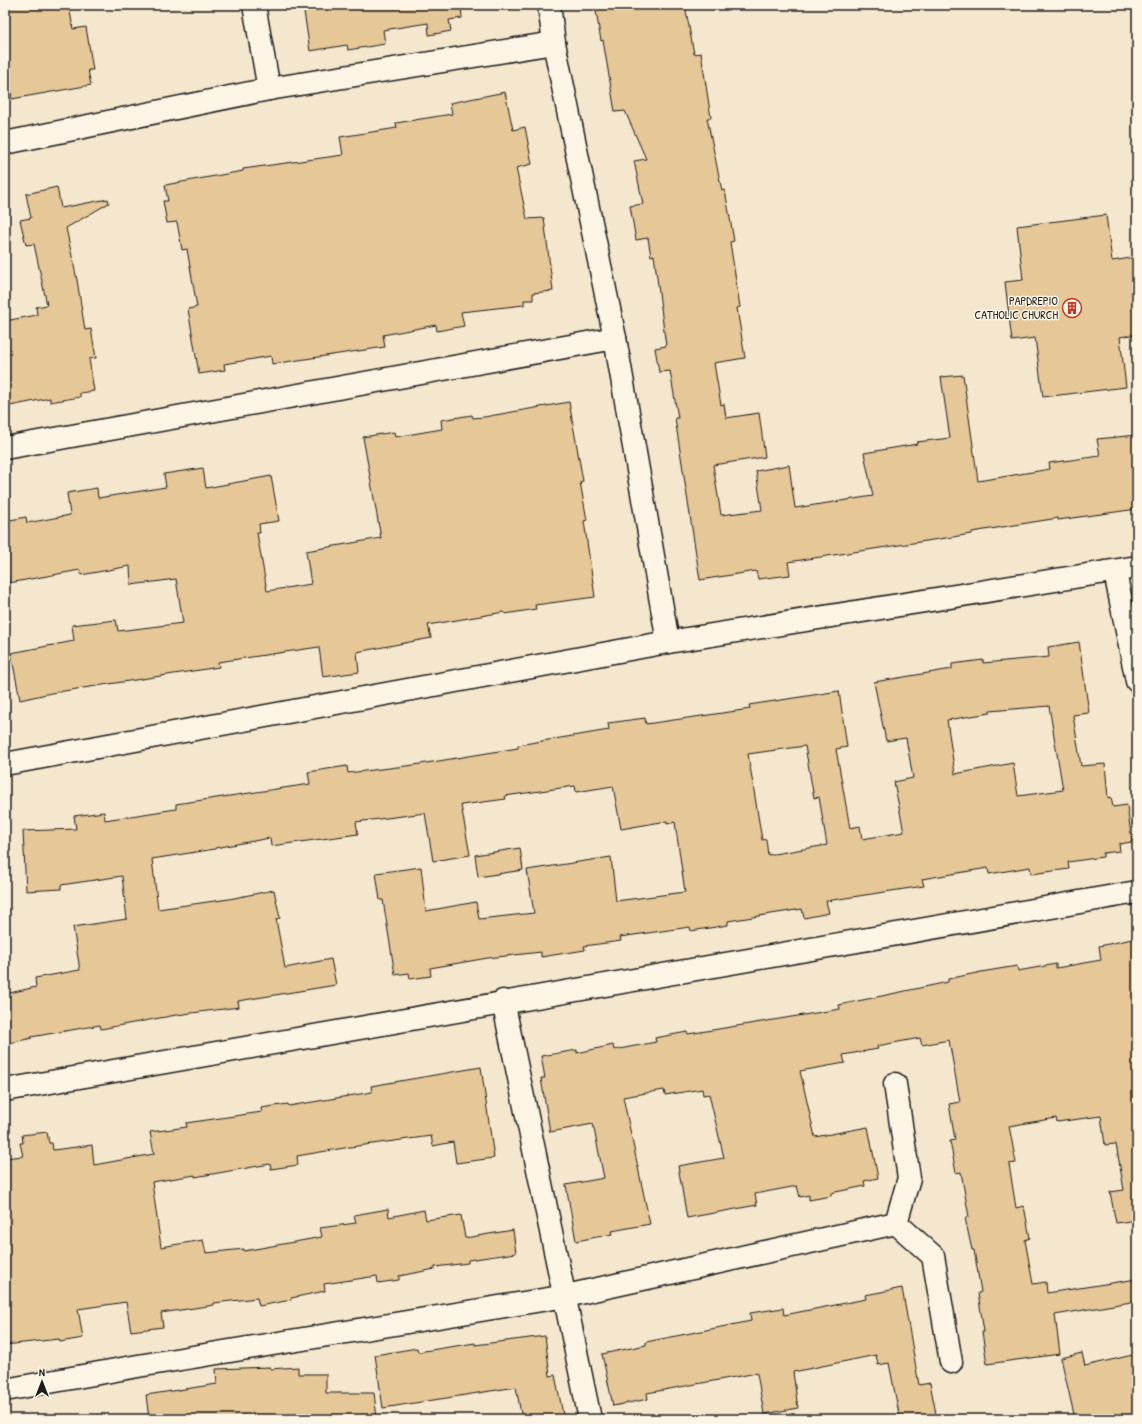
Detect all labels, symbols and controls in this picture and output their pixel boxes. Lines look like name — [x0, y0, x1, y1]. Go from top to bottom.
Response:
place label: PAPDREPIO CATHOLIC CHURCH — [975, 292, 1058, 323]
building icon: PAPDREPIO CATHOLIC CHURCH — [1061, 297, 1083, 319]
north arrow — [22, 1362, 62, 1402]
text: N — [39, 1365, 45, 1379]

